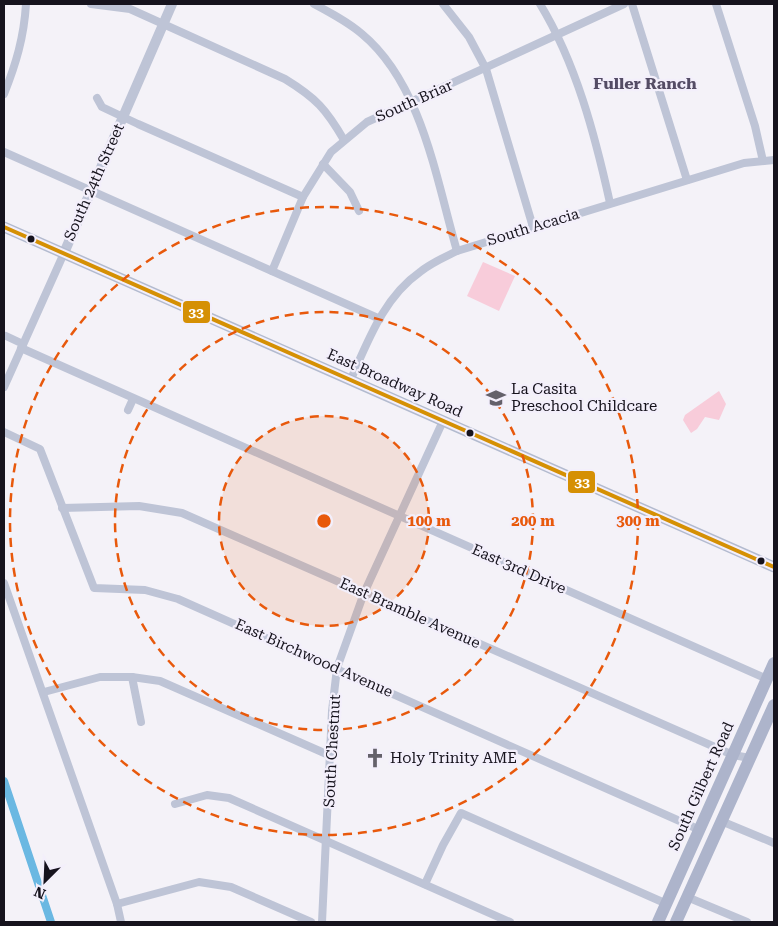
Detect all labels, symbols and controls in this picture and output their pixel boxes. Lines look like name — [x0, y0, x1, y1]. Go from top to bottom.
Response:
district label: Fuller Ranch — [593, 74, 697, 93]
street label: South Briar — [373, 76, 455, 126]
street label: South 24th Street — [60, 120, 128, 243]
street label: South Acacia — [485, 204, 581, 250]
unlabelled marker — [26, 234, 36, 244]
line badge: 33 — [182, 300, 211, 324]
text: 33 — [188, 304, 204, 320]
street label: East Broadway Road — [324, 345, 466, 421]
place label: La Casita Preschool Childcare — [511, 380, 657, 415]
school or university icon: La Casita Preschool Childcare — [485, 387, 507, 409]
unlabelled marker — [465, 428, 475, 438]
line badge: 33 — [567, 470, 596, 494]
text: 33 — [574, 474, 590, 490]
centre of rings — [315, 512, 333, 530]
text: 100 m — [407, 512, 451, 530]
text: 200 m — [511, 512, 555, 530]
text: 300 m — [616, 512, 660, 530]
street label: East 3rd Drive — [469, 540, 569, 598]
unlabelled marker — [756, 556, 766, 566]
street label: East Bramble Avenue — [337, 574, 483, 652]
street label: East Birchwood Avenue — [232, 615, 396, 701]
street label: South Chestnut — [320, 694, 344, 808]
street label: South Gilbert Road — [665, 719, 738, 853]
church icon: Holy Trinity AME — [364, 747, 386, 769]
place label: Holy Trinity AME — [390, 749, 517, 767]
north arrow — [20, 856, 70, 906]
text: N — [31, 883, 48, 902]

